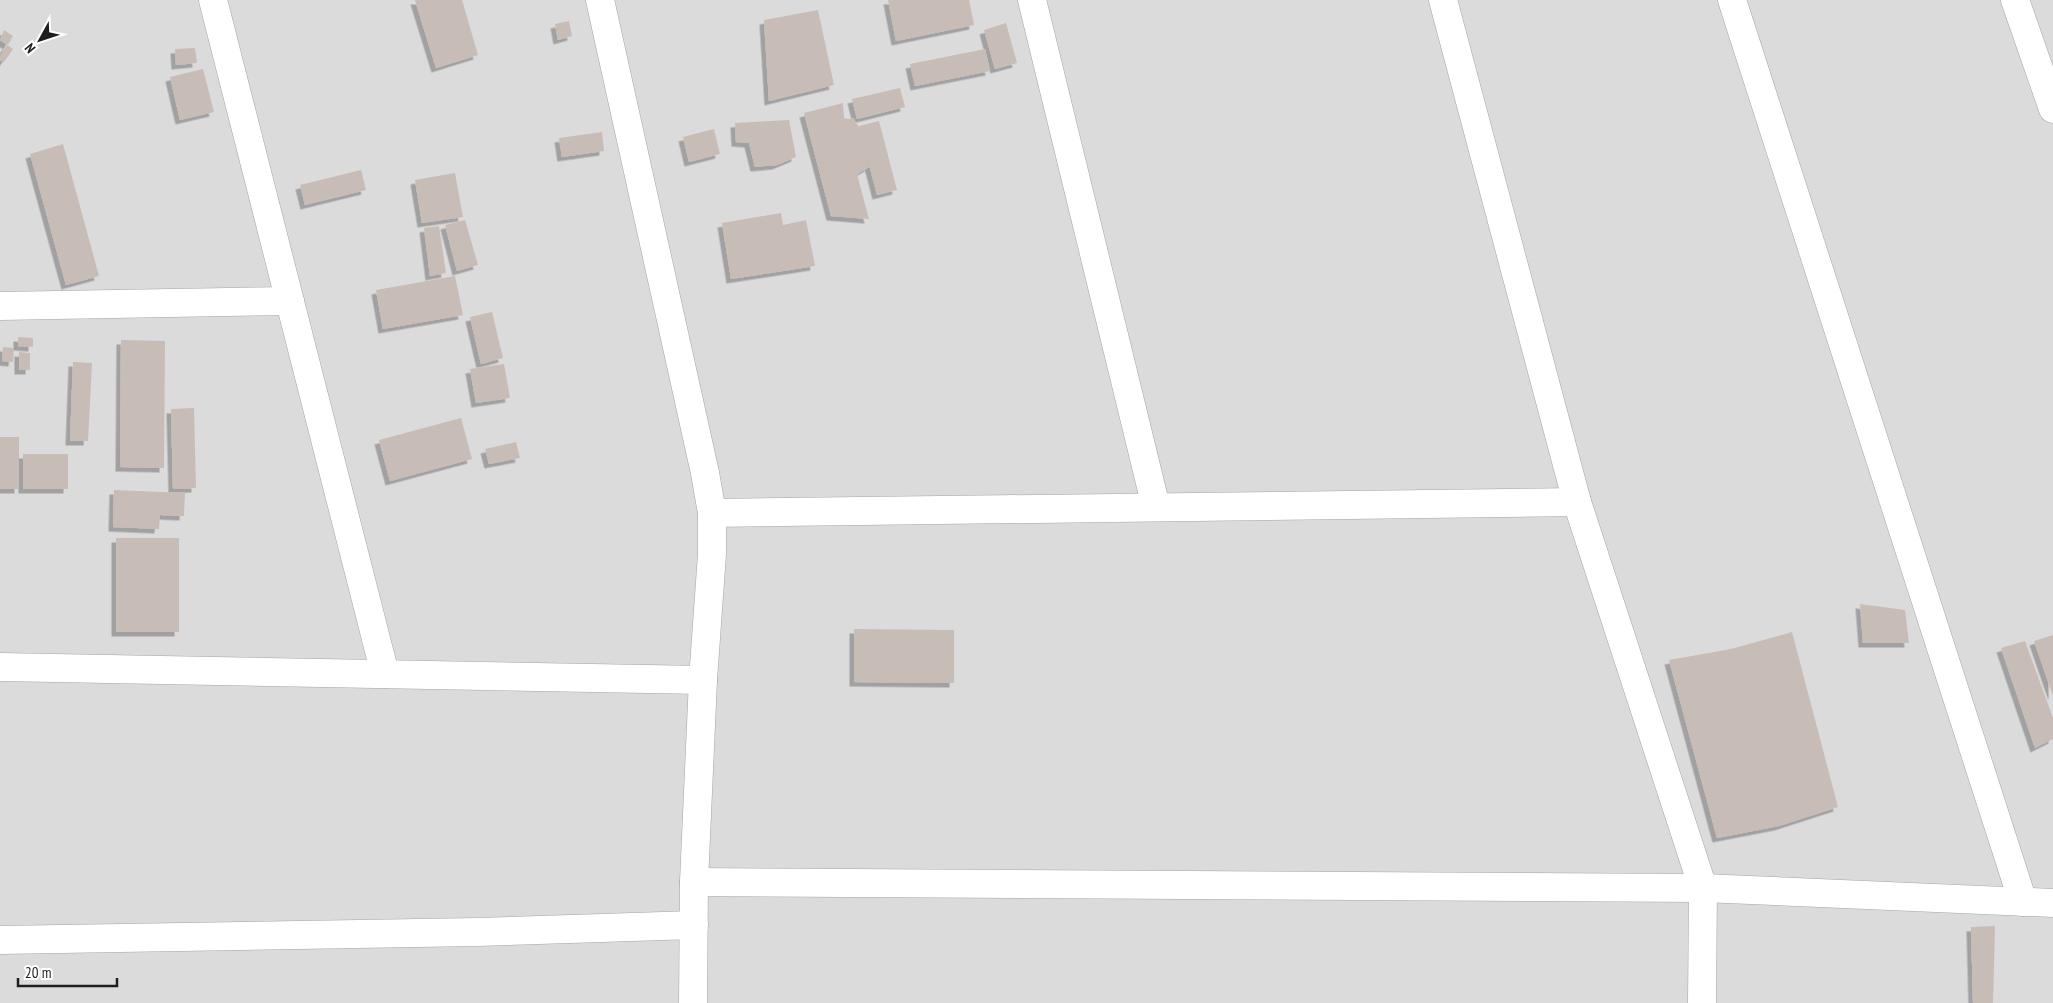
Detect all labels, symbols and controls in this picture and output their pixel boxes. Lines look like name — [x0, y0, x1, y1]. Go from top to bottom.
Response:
north arrow — [15, 15, 65, 65]
text: N — [21, 40, 39, 57]
scale bar — [18, 956, 116, 988]
text: 20 m — [25, 963, 51, 982]

